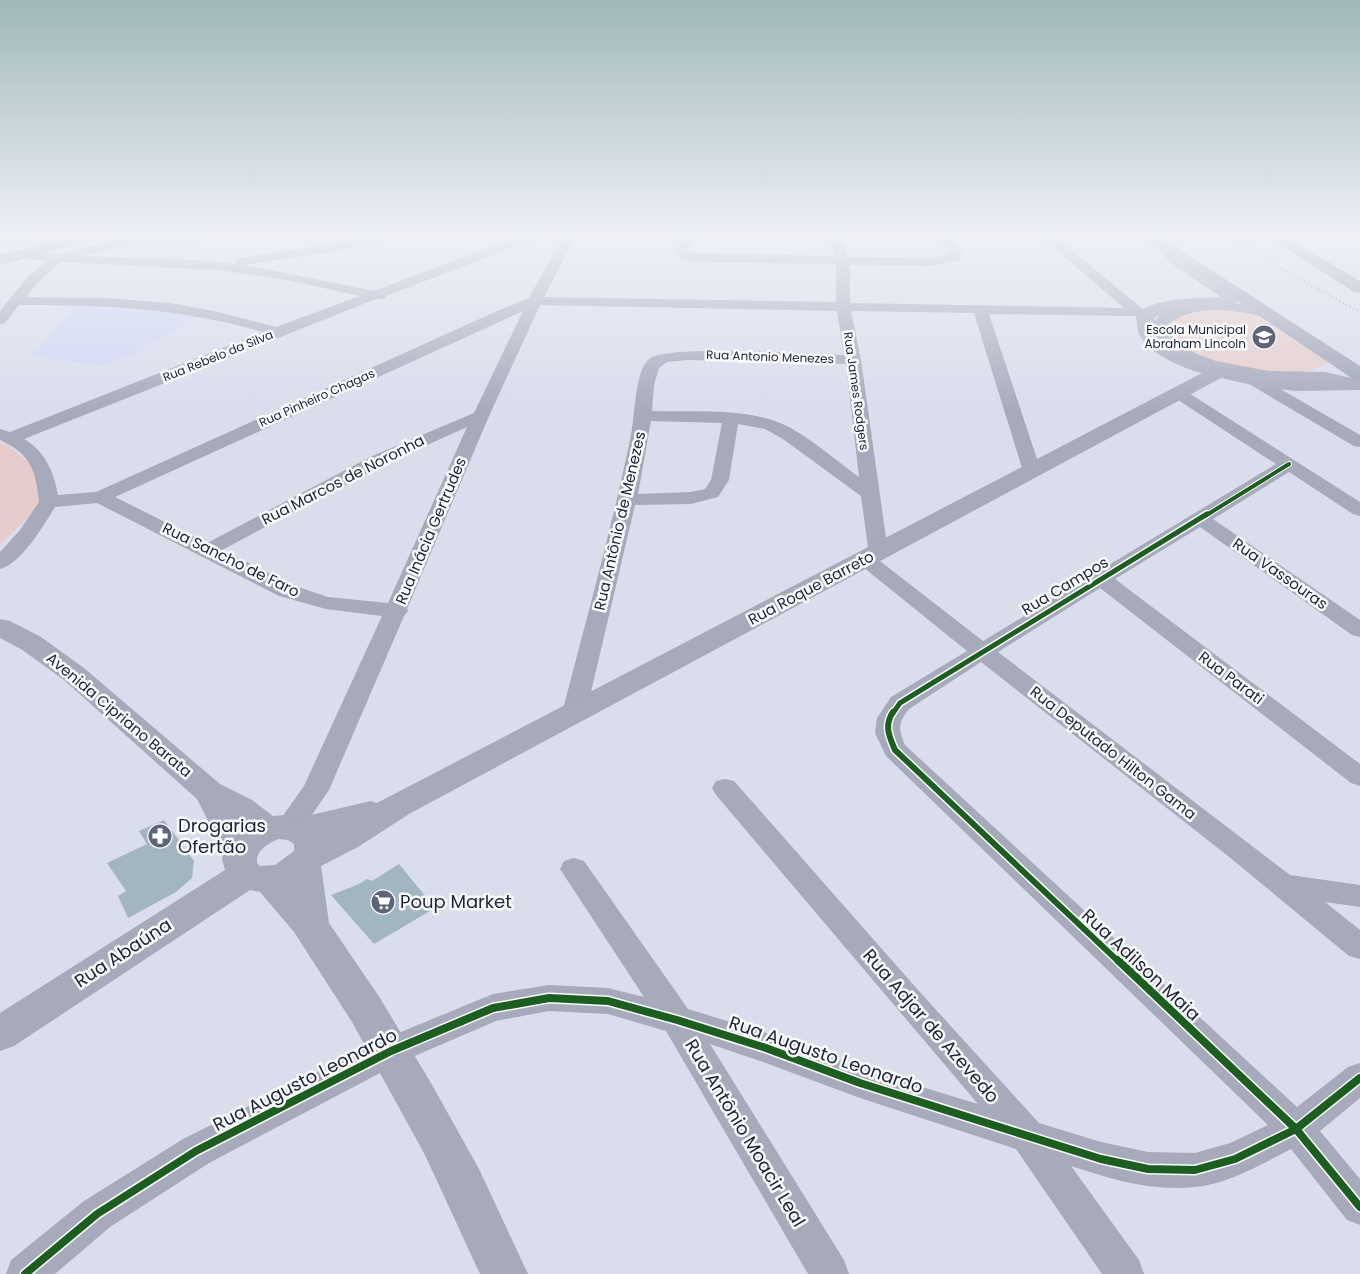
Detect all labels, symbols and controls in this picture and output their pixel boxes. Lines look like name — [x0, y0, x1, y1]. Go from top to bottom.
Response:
place label: Escola Municipal Abraham Lincoln — [1144, 321, 1246, 352]
school or university icon: Escola Municipal Abraham Lincoln — [1251, 324, 1277, 350]
street label: Rua Rebelo da Silva — [160, 326, 276, 385]
street label: Rua James Rodgers — [840, 331, 873, 451]
street label: Rua Antonio Menezes — [706, 346, 834, 367]
street label: Rua Pinheiro Chagas — [256, 364, 377, 431]
street label: Rua Marcos de Noronha — [258, 429, 428, 530]
street label: Rua Antônio de Menezes — [589, 429, 650, 612]
street label: Rua Inácia Gertrudes — [390, 454, 471, 608]
street label: Rua Sancho de Faro — [159, 517, 303, 602]
street label: Rua Vassouras — [1229, 533, 1332, 614]
street label: Rua Roque Barreto — [744, 546, 877, 630]
street label: Rua Campos — [1018, 551, 1112, 620]
street label: Rua Parati — [1194, 646, 1268, 709]
street label: Avenida Cipriano Barata — [42, 647, 197, 782]
street label: Rua Deputado Hilton Gama — [1026, 681, 1201, 824]
place label: Drogarias Ofertão — [178, 813, 266, 859]
pharmacy icon: Drogarias Ofertão — [147, 823, 173, 849]
supermarket icon: Poup Market — [370, 889, 396, 915]
place label: Poup Market — [400, 889, 512, 914]
street label: Rua Adilson Maia — [1076, 903, 1206, 1026]
street label: Rua Abaúna — [69, 912, 176, 993]
street label: Rua Adjar de Azevedo — [858, 943, 1005, 1108]
street label: Rua Augusto Leonardo — [726, 1010, 926, 1099]
street label: Rua Augusto Leonardo — [208, 1022, 401, 1137]
street label: Rua Antônio Moacir Leal — [679, 1034, 812, 1231]

